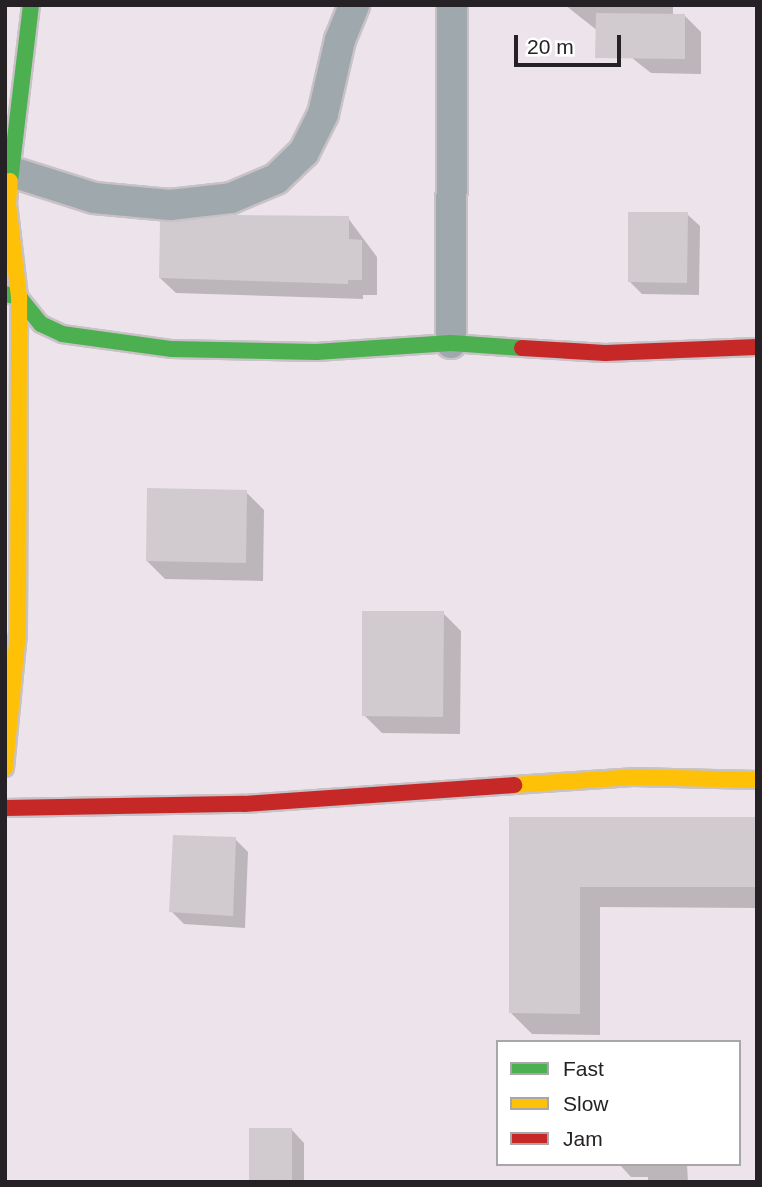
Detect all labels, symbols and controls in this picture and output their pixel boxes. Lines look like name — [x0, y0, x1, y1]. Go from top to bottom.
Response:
scale bar — [517, 21, 624, 65]
text: 20 m — [527, 35, 574, 58]
legend — [496, 1040, 741, 1166]
text: Fast — [563, 1057, 604, 1080]
text: Slow — [563, 1092, 609, 1115]
text: Jam — [563, 1127, 603, 1150]

